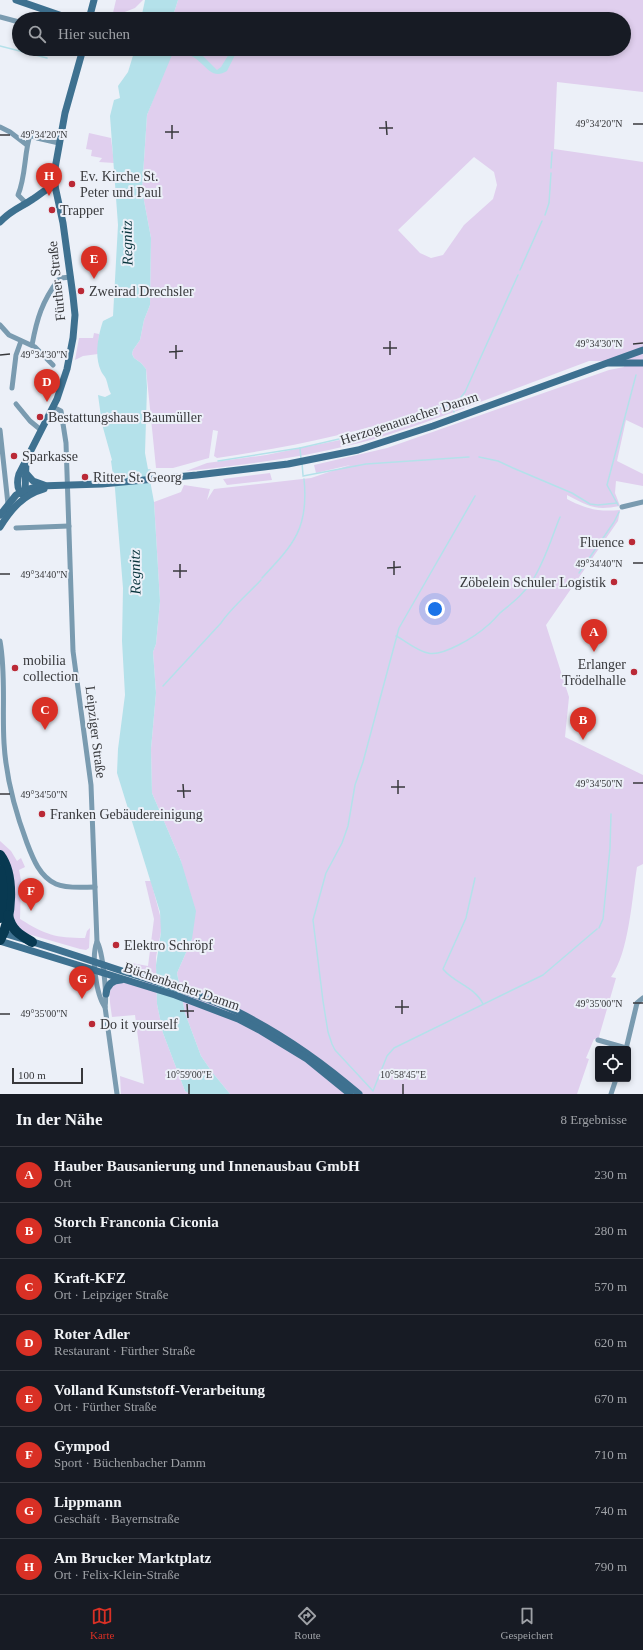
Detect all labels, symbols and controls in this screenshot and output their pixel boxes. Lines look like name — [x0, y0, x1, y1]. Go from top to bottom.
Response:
search box — [12, 12, 631, 56]
icon: search — [26, 23, 48, 45]
text: Hier suchen — [58, 26, 130, 42]
text: 49°34'20"N — [575, 118, 623, 129]
text: 49°34'20"N — [20, 129, 68, 140]
pin: H — [36, 163, 62, 196]
place label: Ev. Kirche St. Peter und Paul — [80, 169, 162, 200]
marker: Ev. Kirche St. Peter und Paul — [67, 179, 77, 189]
place label: Trapper — [60, 203, 104, 218]
marker: Trapper — [47, 205, 57, 215]
water label: Regnitz — [119, 220, 135, 267]
street label: Fürther Straße — [45, 240, 68, 322]
pin: E — [81, 246, 107, 279]
place label: Zweirad Drechsler — [89, 284, 194, 299]
marker: Zweirad Drechsler — [76, 286, 86, 296]
text: 49°34'30"N — [575, 338, 623, 349]
text: 49°34'30"N — [20, 349, 68, 360]
pin: D — [34, 369, 60, 402]
street label: Herzogenauracher Damm — [338, 389, 480, 448]
place label: Bestattungshaus Baumüller — [48, 410, 202, 425]
marker: Bestattungshaus Baumüller — [35, 412, 45, 422]
place label: Sparkasse — [22, 449, 78, 464]
marker: Sparkasse — [9, 451, 19, 461]
place label: Ritter St. Georg — [93, 470, 182, 485]
marker: Ritter St. Georg — [80, 472, 90, 482]
place label: Fluence — [580, 535, 624, 550]
marker: Fluence — [627, 537, 637, 547]
water label: Regnitz — [127, 549, 143, 596]
text: 49°34'40"N — [575, 558, 623, 569]
text: 49°34'40"N — [20, 569, 68, 580]
place label: Zöbelein Schuler Logistik — [460, 575, 606, 590]
marker: Zöbelein Schuler Logistik — [609, 577, 619, 587]
your location — [425, 599, 445, 619]
pin: A — [581, 619, 607, 652]
place label: mobilia collection — [23, 653, 78, 684]
place label: Erlanger Trödelhalle — [562, 657, 626, 688]
marker: mobilia collection — [10, 663, 20, 673]
marker: Erlanger Trödelhalle — [629, 667, 639, 677]
street label: Leipziger Straße — [82, 685, 109, 779]
pin: C — [32, 697, 58, 730]
pin: B — [570, 707, 596, 740]
text: 49°34'50"N — [575, 778, 623, 789]
text: 49°34'50"N — [20, 789, 68, 800]
place label: Franken Gebäudereinigung — [50, 807, 203, 822]
marker: Franken Gebäudereinigung — [37, 809, 47, 819]
pin: F — [18, 878, 44, 911]
place label: Elektro Schröpf — [124, 938, 213, 953]
marker: Elektro Schröpf — [111, 940, 121, 950]
street label: Büchenbacher Damm — [122, 960, 242, 1013]
pin: G — [69, 966, 95, 999]
text: 49°35'00"N — [575, 998, 623, 1009]
text: 49°35'00"N — [20, 1008, 68, 1019]
place label: Do it yourself — [100, 1017, 178, 1032]
marker: Do it yourself — [87, 1019, 97, 1029]
map controls — [595, 1046, 631, 1082]
button: locate — [595, 1046, 631, 1082]
scale bar — [12, 1066, 83, 1085]
text: 100 m — [18, 1069, 46, 1081]
text: 10°59'00"E — [166, 1069, 212, 1080]
text: 10°58'45"E — [380, 1069, 426, 1080]
text: In der Nähe — [16, 1110, 103, 1129]
text: 8 Ergebnisse — [560, 1112, 627, 1127]
text: Hauber Bausanierung und Innenausbau GmbH — [54, 1158, 360, 1174]
text: A — [24, 1167, 34, 1182]
text: 230 m — [594, 1167, 627, 1182]
text: Ort — [54, 1175, 71, 1190]
text: Storch Franconia Ciconia — [54, 1214, 219, 1230]
text: B — [25, 1223, 33, 1238]
text: 280 m — [594, 1223, 627, 1238]
text: Ort — [54, 1231, 71, 1246]
text: Kraft-KFZ — [54, 1270, 126, 1286]
text: C — [24, 1279, 34, 1294]
text: 570 m — [594, 1279, 627, 1294]
text: Ort · Leipziger Straße — [54, 1287, 168, 1302]
text: Roter Adler — [54, 1326, 130, 1342]
text: D — [24, 1335, 34, 1350]
text: 620 m — [594, 1335, 627, 1350]
text: Restaurant · Fürther Straße — [54, 1343, 195, 1358]
text: Volland Kunststoff-Verarbeitung — [54, 1382, 265, 1398]
text: E — [25, 1391, 33, 1406]
text: 670 m — [594, 1391, 627, 1406]
text: Ort · Fürther Straße — [54, 1399, 157, 1414]
text: Gympod — [54, 1438, 110, 1454]
text: F — [25, 1447, 33, 1462]
text: 710 m — [594, 1447, 627, 1462]
text: Sport · Büchenbacher Damm — [54, 1455, 206, 1470]
text: Lippmann — [54, 1494, 122, 1510]
text: G — [24, 1503, 34, 1518]
text: 740 m — [594, 1503, 627, 1518]
text: Geschäft · Bayernstraße — [54, 1511, 180, 1526]
text: Am Brucker Marktplatz — [54, 1550, 211, 1566]
text: H — [24, 1559, 34, 1574]
text: 790 m — [594, 1559, 627, 1574]
text: Ort · Felix-Klein-Straße — [54, 1567, 180, 1582]
tab: Karte — [90, 1605, 114, 1641]
tab: Route — [294, 1605, 321, 1641]
tab: Gespeichert — [500, 1605, 553, 1641]

